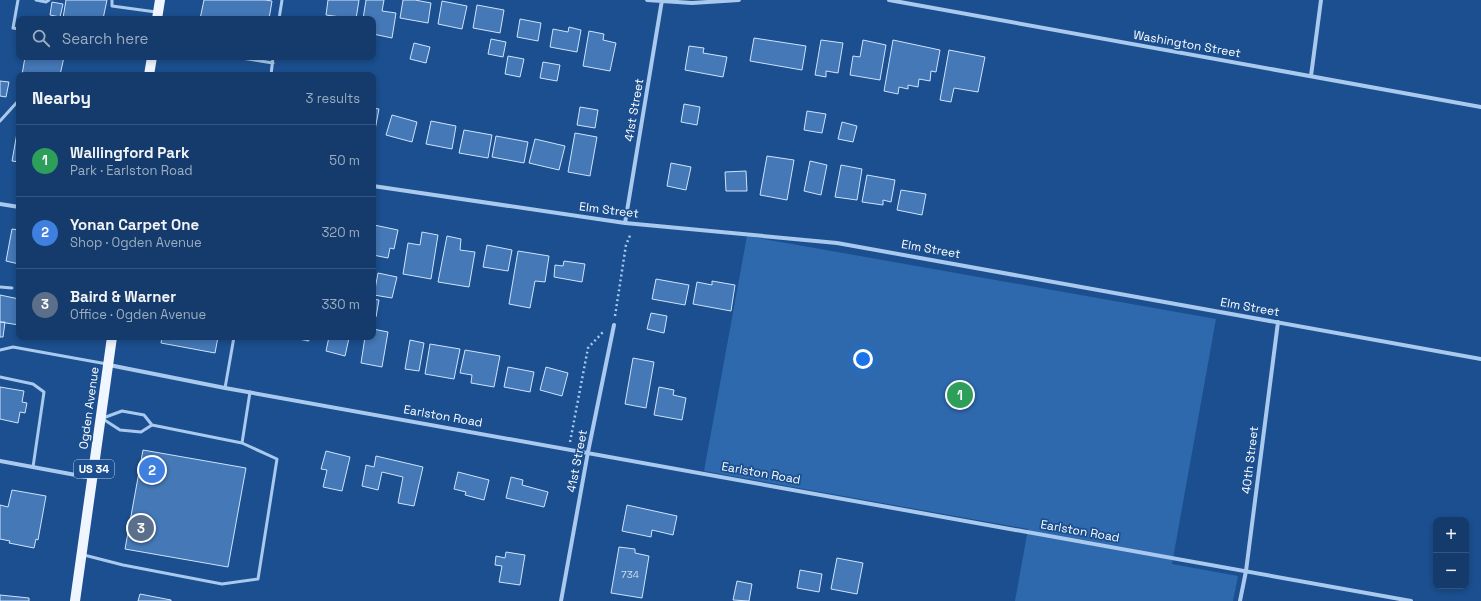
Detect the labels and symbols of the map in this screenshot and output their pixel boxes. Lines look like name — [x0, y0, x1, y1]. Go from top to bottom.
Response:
street label: Washington Street — [1132, 27, 1242, 61]
street label: 41st Street — [621, 77, 647, 143]
street label: Elm Street — [578, 198, 640, 222]
street label: Elm Street — [900, 236, 962, 262]
street label: Elm Street — [1219, 294, 1281, 320]
your location — [853, 349, 873, 369]
street label: Ogden Avenue — [75, 366, 103, 450]
pin: 1 — [947, 380, 973, 410]
street label: Earlston Road — [402, 401, 484, 431]
street label: 40th Street — [1238, 425, 1262, 495]
street label: 41st Street — [563, 428, 591, 494]
pin: 2 — [139, 455, 165, 485]
street label: Earlston Road — [720, 458, 802, 488]
road number: US 34 — [74, 460, 114, 478]
pin: 3 — [128, 513, 154, 543]
street label: Earlston Road — [1039, 516, 1121, 546]
house number: 734 — [621, 568, 639, 581]

